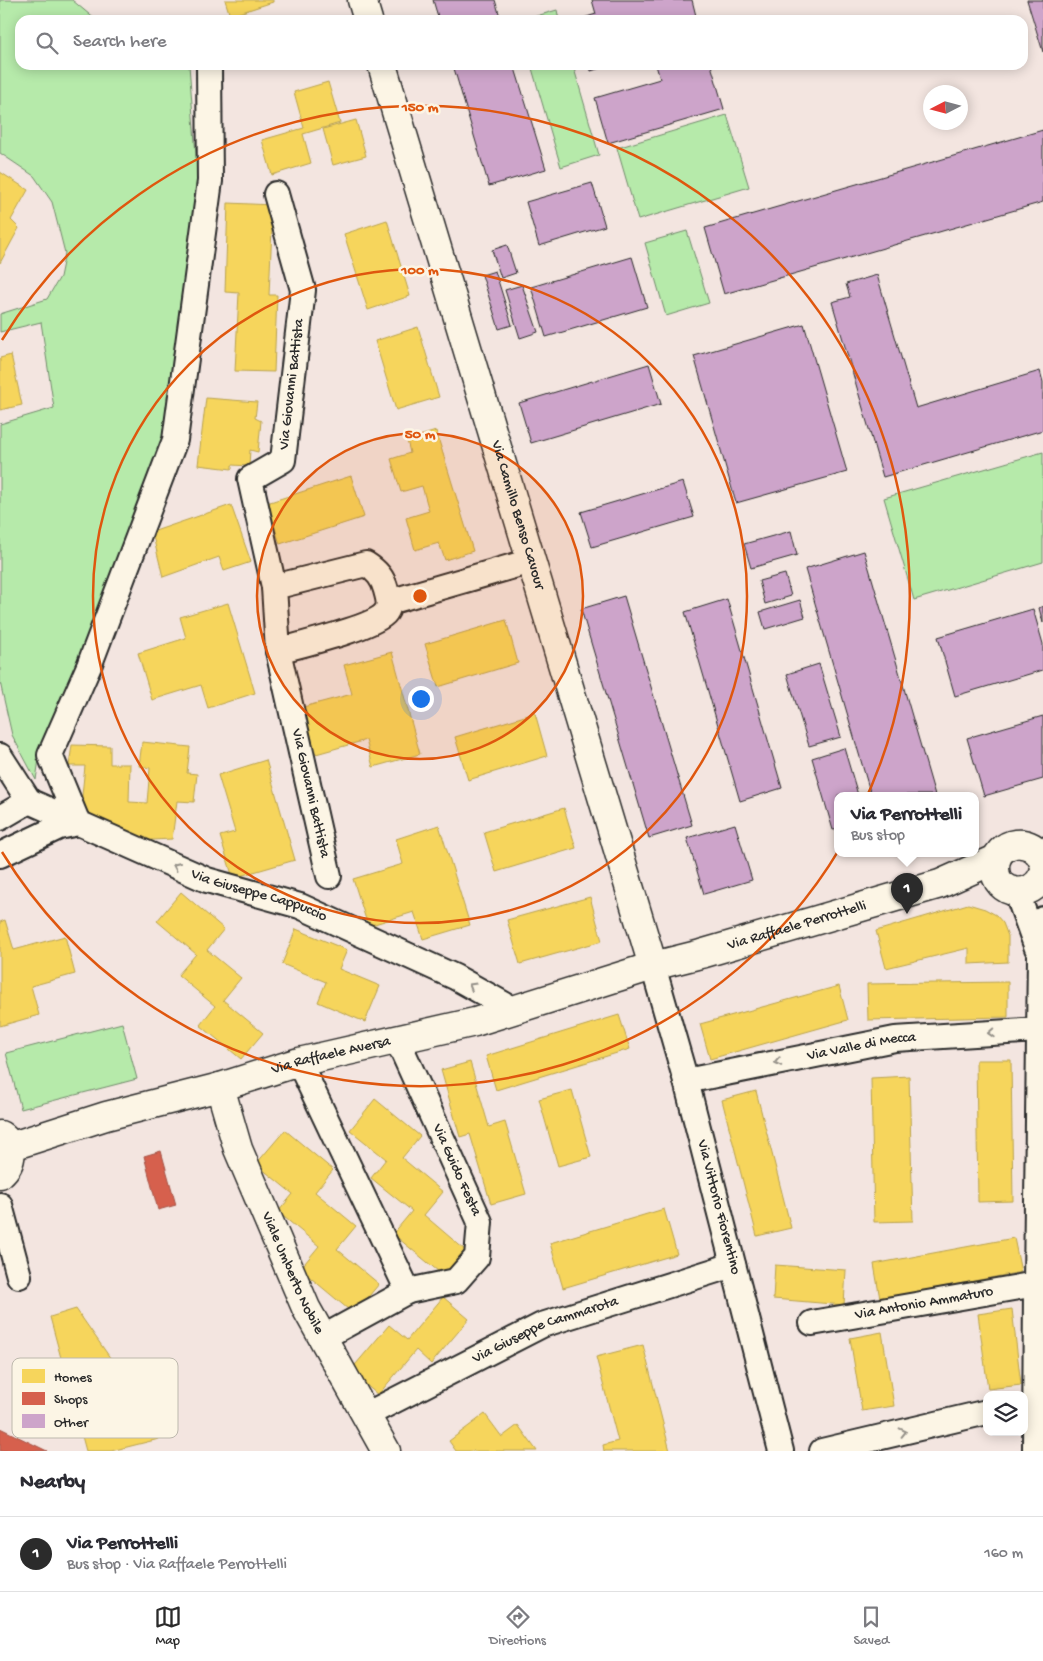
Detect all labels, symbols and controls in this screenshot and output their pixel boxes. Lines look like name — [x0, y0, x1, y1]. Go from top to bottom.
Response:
search box — [15, 15, 1028, 70]
icon: search — [33, 29, 61, 57]
text: Search here — [73, 31, 167, 54]
north arrow — [923, 85, 968, 130]
text: 150 m — [401, 99, 439, 117]
text: 100 m — [400, 262, 439, 280]
street label: Via Giovanni Battista — [275, 317, 309, 452]
text: 50 m — [405, 426, 436, 444]
street label: Via Camillo Benso Cavour — [486, 438, 549, 593]
centre of rings — [411, 587, 429, 605]
your location — [408, 686, 434, 712]
street label: Via Giovanni Battista — [287, 726, 334, 860]
popup — [834, 792, 979, 857]
text: Via Perrottelli — [851, 804, 962, 827]
text: Bus stop — [851, 827, 905, 846]
one-way arrow — [172, 862, 181, 873]
street label: Via Giuseppe Cappuccio — [187, 865, 330, 926]
pin: 1 — [891, 873, 923, 914]
street label: Via Raffaele Perrottelli — [725, 897, 869, 955]
one-way arrow — [468, 982, 477, 992]
one-way arrow — [986, 1028, 994, 1039]
street label: Via Valle di Mecca — [805, 1029, 917, 1066]
street label: Via Raffaele Aversa — [268, 1032, 393, 1079]
one-way arrow — [774, 1056, 782, 1067]
street label: Via Guido Festa — [427, 1120, 485, 1219]
street label: Via Vittorio Fiorentino — [692, 1137, 744, 1277]
street label: Viale Umberto Nobile — [257, 1208, 328, 1338]
street label: Via Antonio Ammaturo — [853, 1283, 995, 1324]
street label: Via Giuseppe Cammarota — [469, 1292, 621, 1368]
legend — [12, 1358, 178, 1438]
text: Homes — [54, 1370, 92, 1387]
map controls — [983, 1391, 1028, 1436]
button: layers — [983, 1391, 1028, 1436]
text: Shops — [54, 1392, 88, 1409]
text: Other — [54, 1415, 89, 1432]
one-way arrow — [899, 1427, 908, 1438]
text: Nearby — [20, 1471, 85, 1496]
text: Via Perrottelli — [67, 1533, 178, 1556]
text: 1 — [33, 1545, 39, 1564]
text: 160 m — [984, 1545, 1023, 1564]
text: Bus stop · Via Raffaele Perrottelli — [67, 1556, 287, 1575]
tab: Map — [154, 1603, 182, 1650]
tab: Directions — [489, 1603, 546, 1650]
tab: Saved — [853, 1603, 889, 1650]

